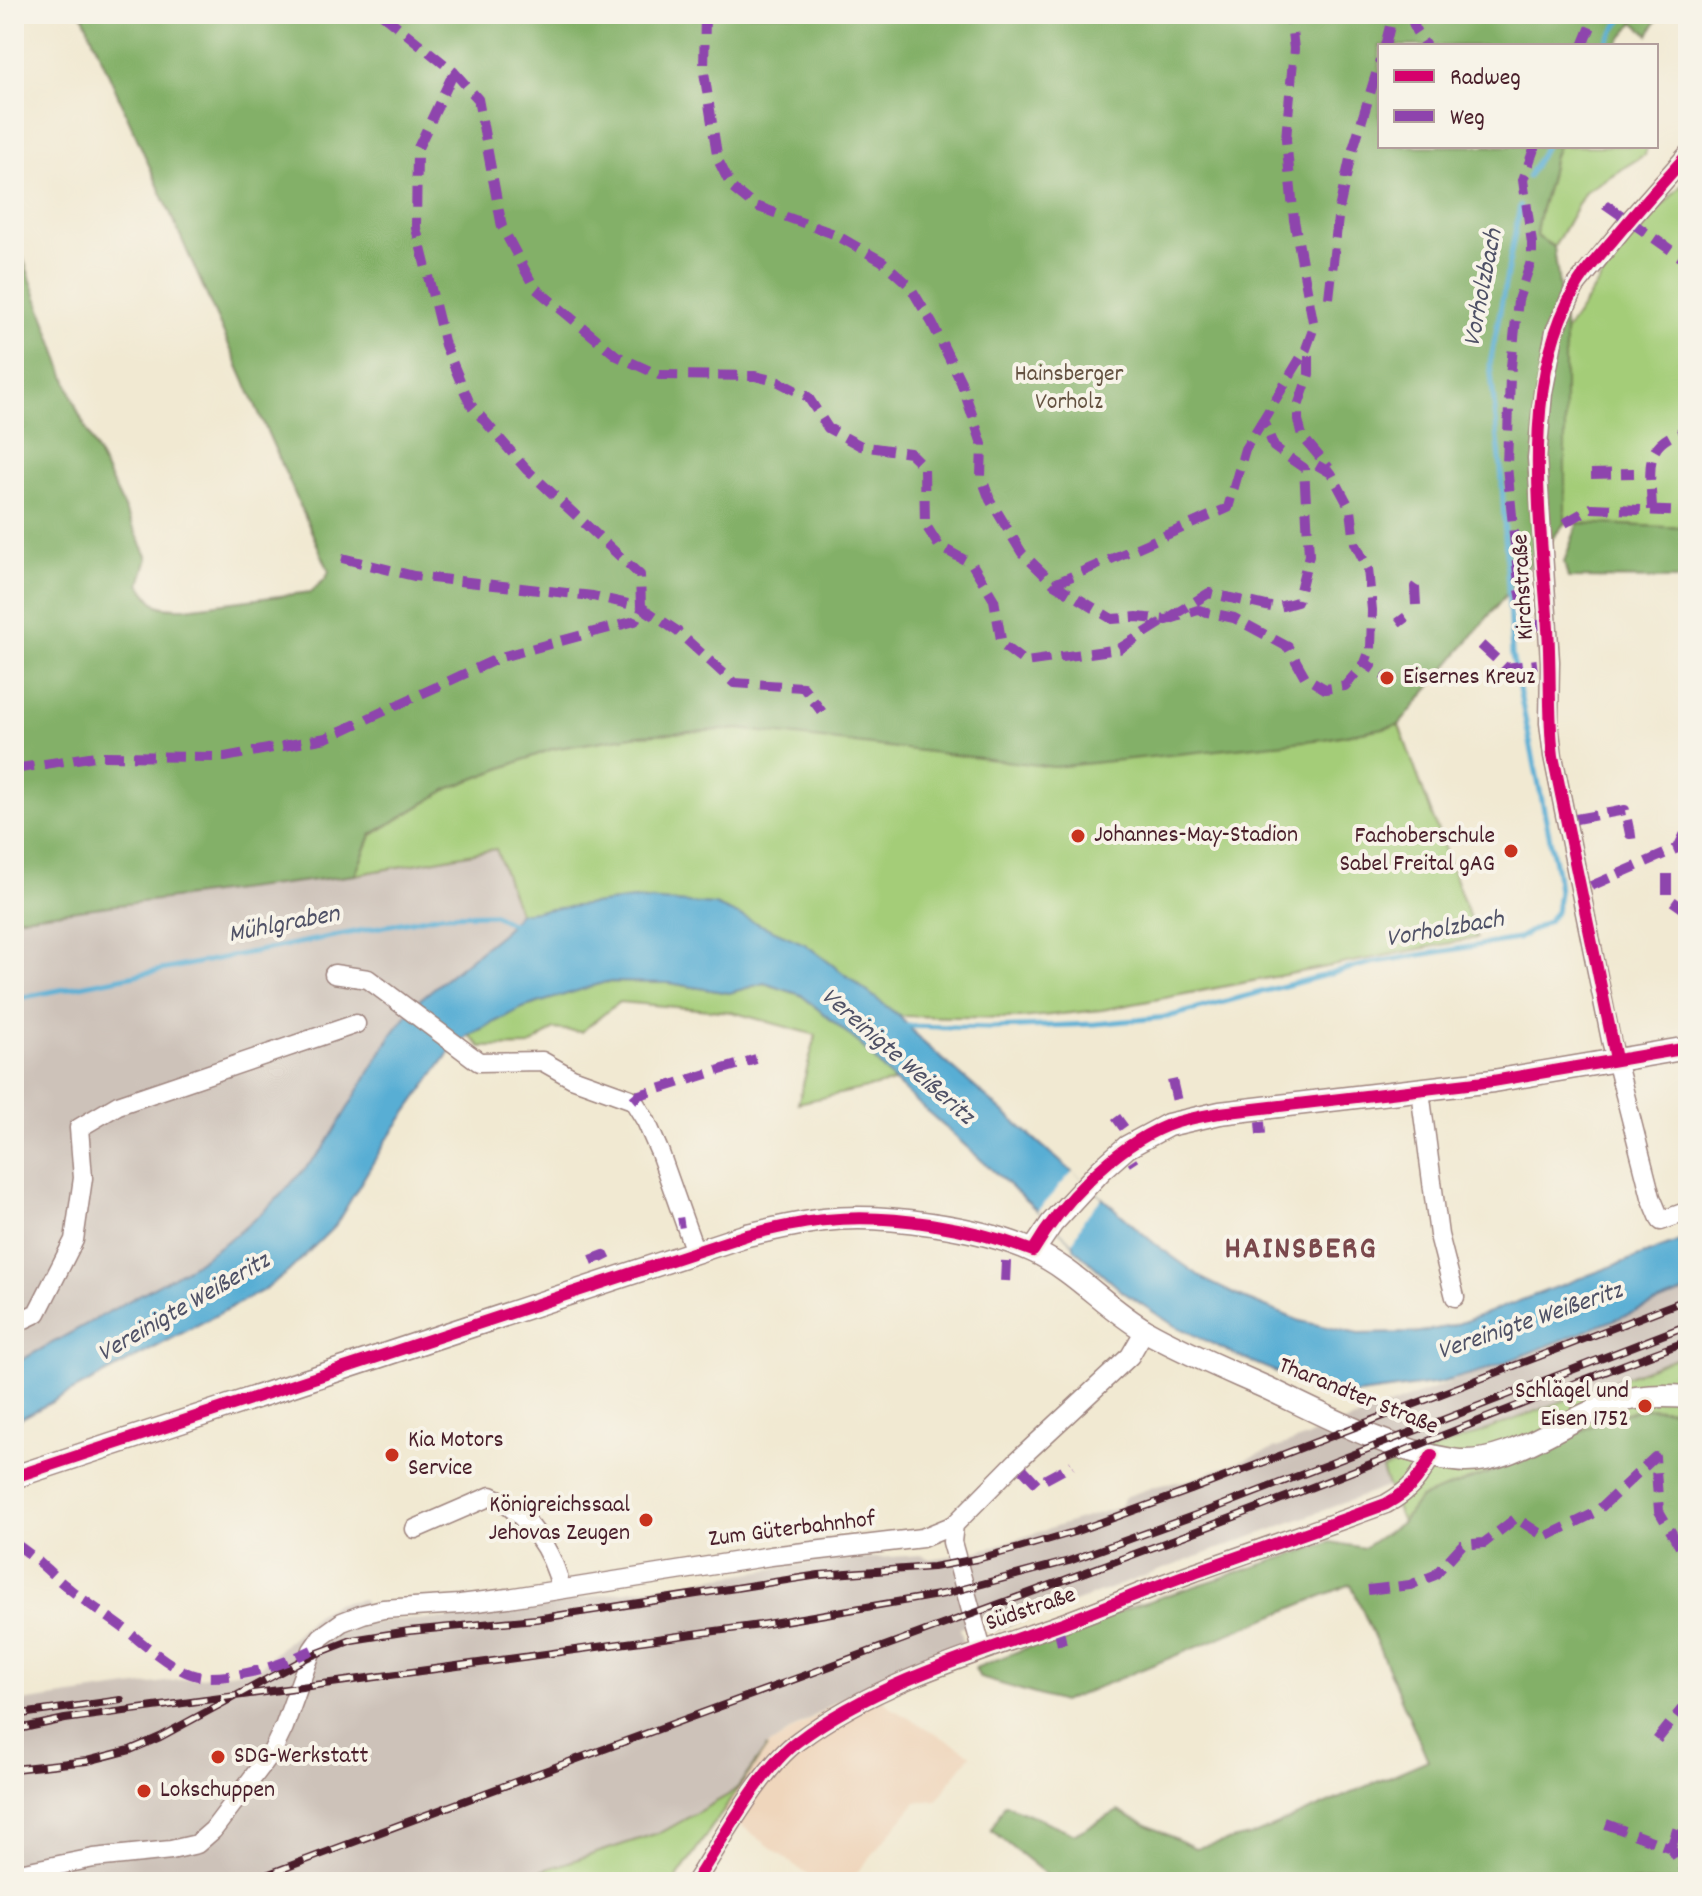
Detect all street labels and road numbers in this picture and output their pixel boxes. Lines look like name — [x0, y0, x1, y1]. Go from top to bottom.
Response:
street label: Kirchstraße — [1504, 533, 1544, 641]
street label: Tharandter Straße — [1273, 1349, 1443, 1445]
street label: Zum Güterbahnhof — [707, 1503, 878, 1557]
street label: Südstraße — [981, 1579, 1081, 1641]

